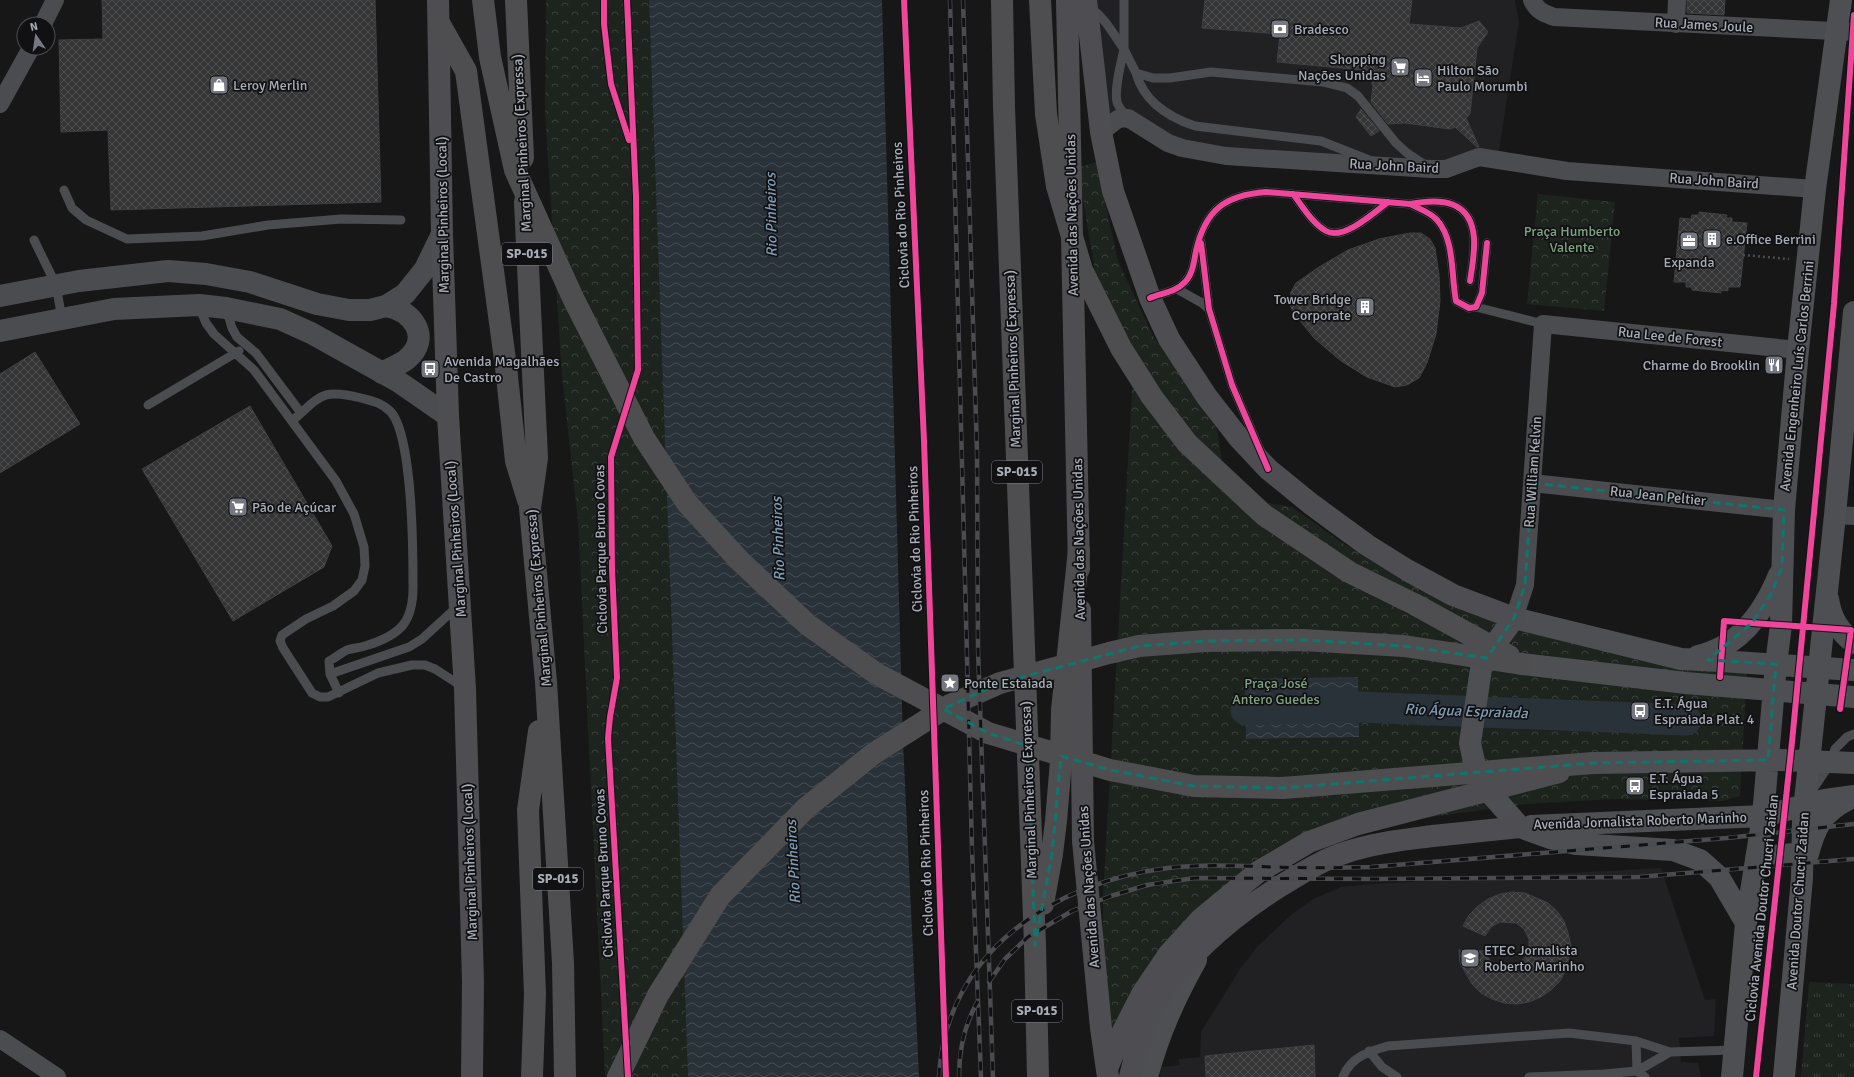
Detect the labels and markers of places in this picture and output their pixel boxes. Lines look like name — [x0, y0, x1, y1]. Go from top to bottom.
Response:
bank icon: Bradesco — [1269, 18, 1291, 40]
place label: Bradesco — [1294, 21, 1349, 38]
place label: Shopping Nações Unidas — [1298, 51, 1386, 84]
supermarket icon: Shopping Nações Unidas — [1389, 56, 1411, 78]
place label: Hilton São Paulo Morumbi — [1437, 62, 1527, 95]
hotel icon: Hilton São Paulo Morumbi — [1412, 67, 1434, 89]
shop icon: Leroy Merlin — [208, 74, 230, 96]
place label: Leroy Merlin — [233, 77, 307, 94]
building icon: e.Office Berrini — [1701, 228, 1723, 250]
office icon: Expanda — [1678, 230, 1700, 252]
place label: e.Office Berrini — [1726, 231, 1816, 248]
place label: Expanda — [1663, 254, 1715, 271]
place label: Tower Bridge Corporate — [1274, 291, 1351, 324]
building icon: Tower Bridge Corporate — [1354, 296, 1376, 318]
place label: Avenida Magalhães De Castro — [444, 353, 559, 386]
restaurant icon: Charme do Brooklin — [1763, 354, 1785, 376]
place label: Charme do Brooklin — [1643, 357, 1760, 374]
bus stop icon: Avenida Magalhães De Castro — [419, 358, 441, 380]
supermarket icon: Pão de Açúcar — [227, 496, 249, 518]
place label: Pão de Açúcar — [252, 499, 337, 516]
place icon: Ponte Estaiada — [939, 672, 961, 694]
place label: Ponte Estaiada — [964, 675, 1053, 692]
place label: E.T. Água Espraiada Plat. 4 — [1654, 695, 1755, 728]
bus stop icon: E.T. Água Espraiada Plat. 4 — [1629, 700, 1651, 722]
place label: E.T. Água Espraiada 5 — [1649, 770, 1719, 803]
bus stop icon: E.T. Água Espraiada 5 — [1624, 775, 1646, 797]
place label: ETEC Jornalista Roberto Marinho — [1484, 942, 1585, 975]
school or university icon: ETEC Jornalista Roberto Marinho — [1459, 947, 1481, 969]

